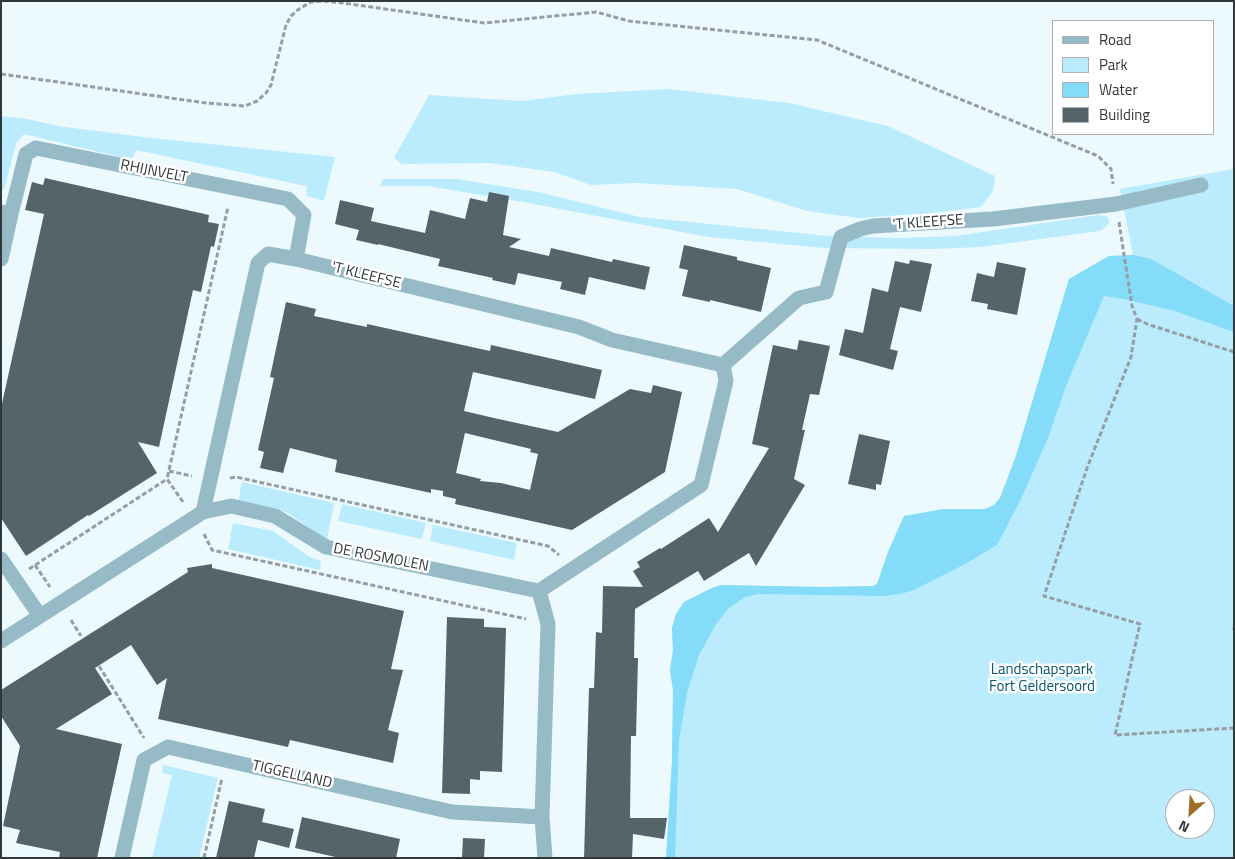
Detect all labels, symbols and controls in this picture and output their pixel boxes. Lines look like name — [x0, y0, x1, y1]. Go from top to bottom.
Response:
legend — [1052, 20, 1215, 135]
text: Road — [1099, 28, 1131, 51]
text: Park — [1099, 53, 1128, 76]
text: Water — [1099, 78, 1138, 101]
text: Building — [1099, 103, 1150, 126]
street label: RHIJNVELT — [119, 157, 189, 187]
street label: 'T KLEEFSE — [892, 212, 964, 234]
street label: 'T KLEEFSE — [329, 259, 403, 293]
street label: DE ROSMOLEN — [332, 540, 430, 576]
park label: Landschapspark Fort Geldersoord — [989, 661, 1095, 696]
street label: TIGGELLAND — [250, 757, 334, 793]
north arrow — [1165, 789, 1215, 839]
text: N — [1175, 815, 1193, 839]

